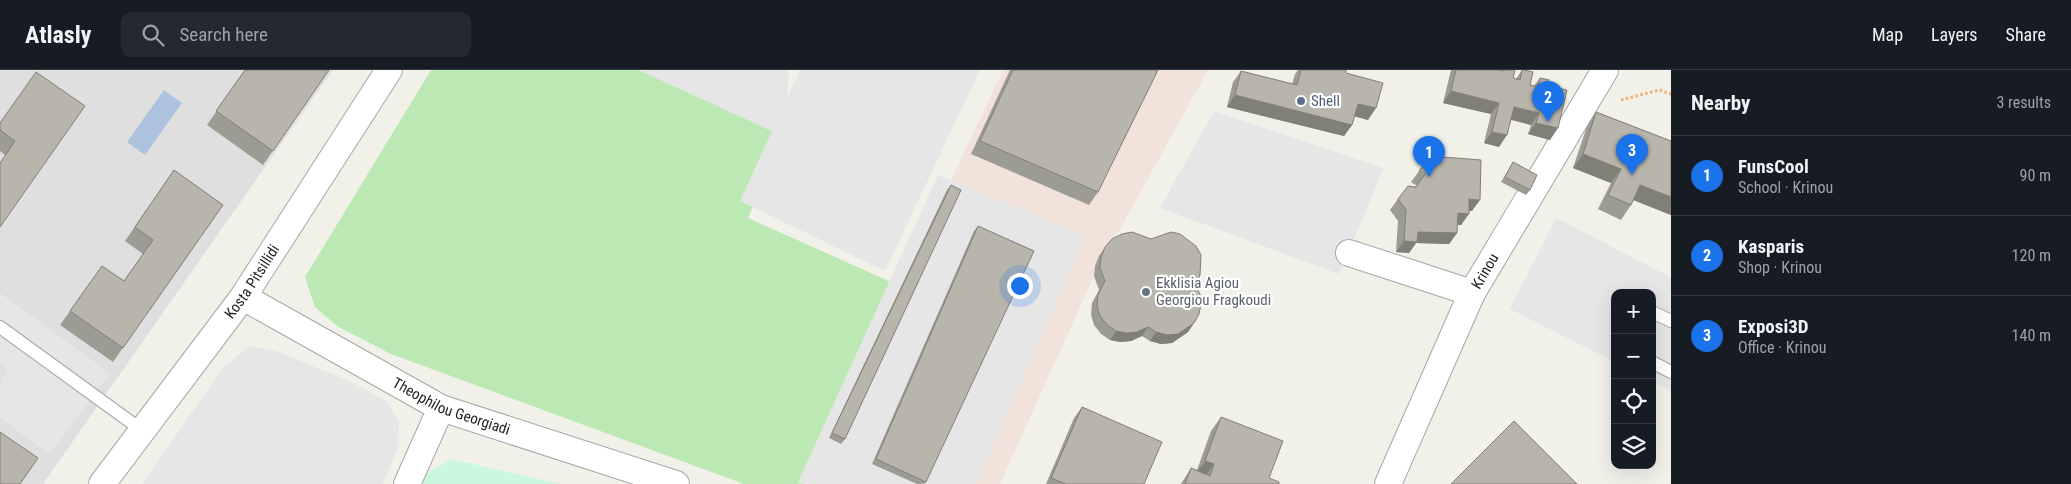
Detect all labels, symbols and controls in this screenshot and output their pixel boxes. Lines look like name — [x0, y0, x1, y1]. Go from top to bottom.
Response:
search box — [121, 12, 471, 57]
text: Atlasly — [25, 21, 91, 49]
icon: search — [139, 21, 167, 49]
text: Search here — [179, 23, 268, 46]
text: Map — [1872, 24, 1903, 45]
text: Layers — [1931, 24, 1978, 45]
text: Share — [2006, 24, 2046, 45]
pin: 2 — [1532, 81, 1564, 122]
text: Nearby — [1691, 91, 1750, 115]
place label: Shell — [1311, 92, 1340, 110]
text: 3 results — [1996, 93, 2051, 112]
marker: Shell — [1295, 95, 1307, 107]
pin: 3 — [1616, 134, 1648, 175]
pin: 1 — [1413, 136, 1445, 177]
text: FunsCool — [1738, 155, 1809, 178]
text: 1 — [1703, 166, 1711, 185]
text: 90 m — [2019, 166, 2051, 185]
text: School · Krinou — [1738, 178, 1833, 197]
text: Kasparis — [1738, 235, 1804, 258]
street label: Kosta Pitsillidi — [221, 241, 283, 322]
text: 2 — [1703, 246, 1711, 265]
text: 120 m — [2012, 246, 2051, 265]
street label: Krinou — [1467, 250, 1503, 292]
text: Shop · Krinou — [1738, 258, 1822, 277]
your location — [1007, 273, 1033, 299]
place label: Ekklisia Agiou Georgiou Fragkoudi — [1156, 274, 1271, 309]
marker: Ekklisia Agiou Georgiou Fragkoudi — [1140, 286, 1152, 298]
map controls — [1611, 289, 1656, 469]
button: + — [1611, 289, 1656, 334]
text: Exposi3D — [1738, 315, 1809, 338]
text: 3 — [1703, 326, 1711, 345]
text: 140 m — [2012, 326, 2051, 345]
button: − — [1611, 334, 1656, 379]
text: Office · Krinou — [1738, 338, 1826, 357]
street label: Theophilou Georgiadi — [389, 374, 512, 439]
button: locate — [1611, 379, 1656, 424]
button: layers — [1611, 424, 1656, 469]

